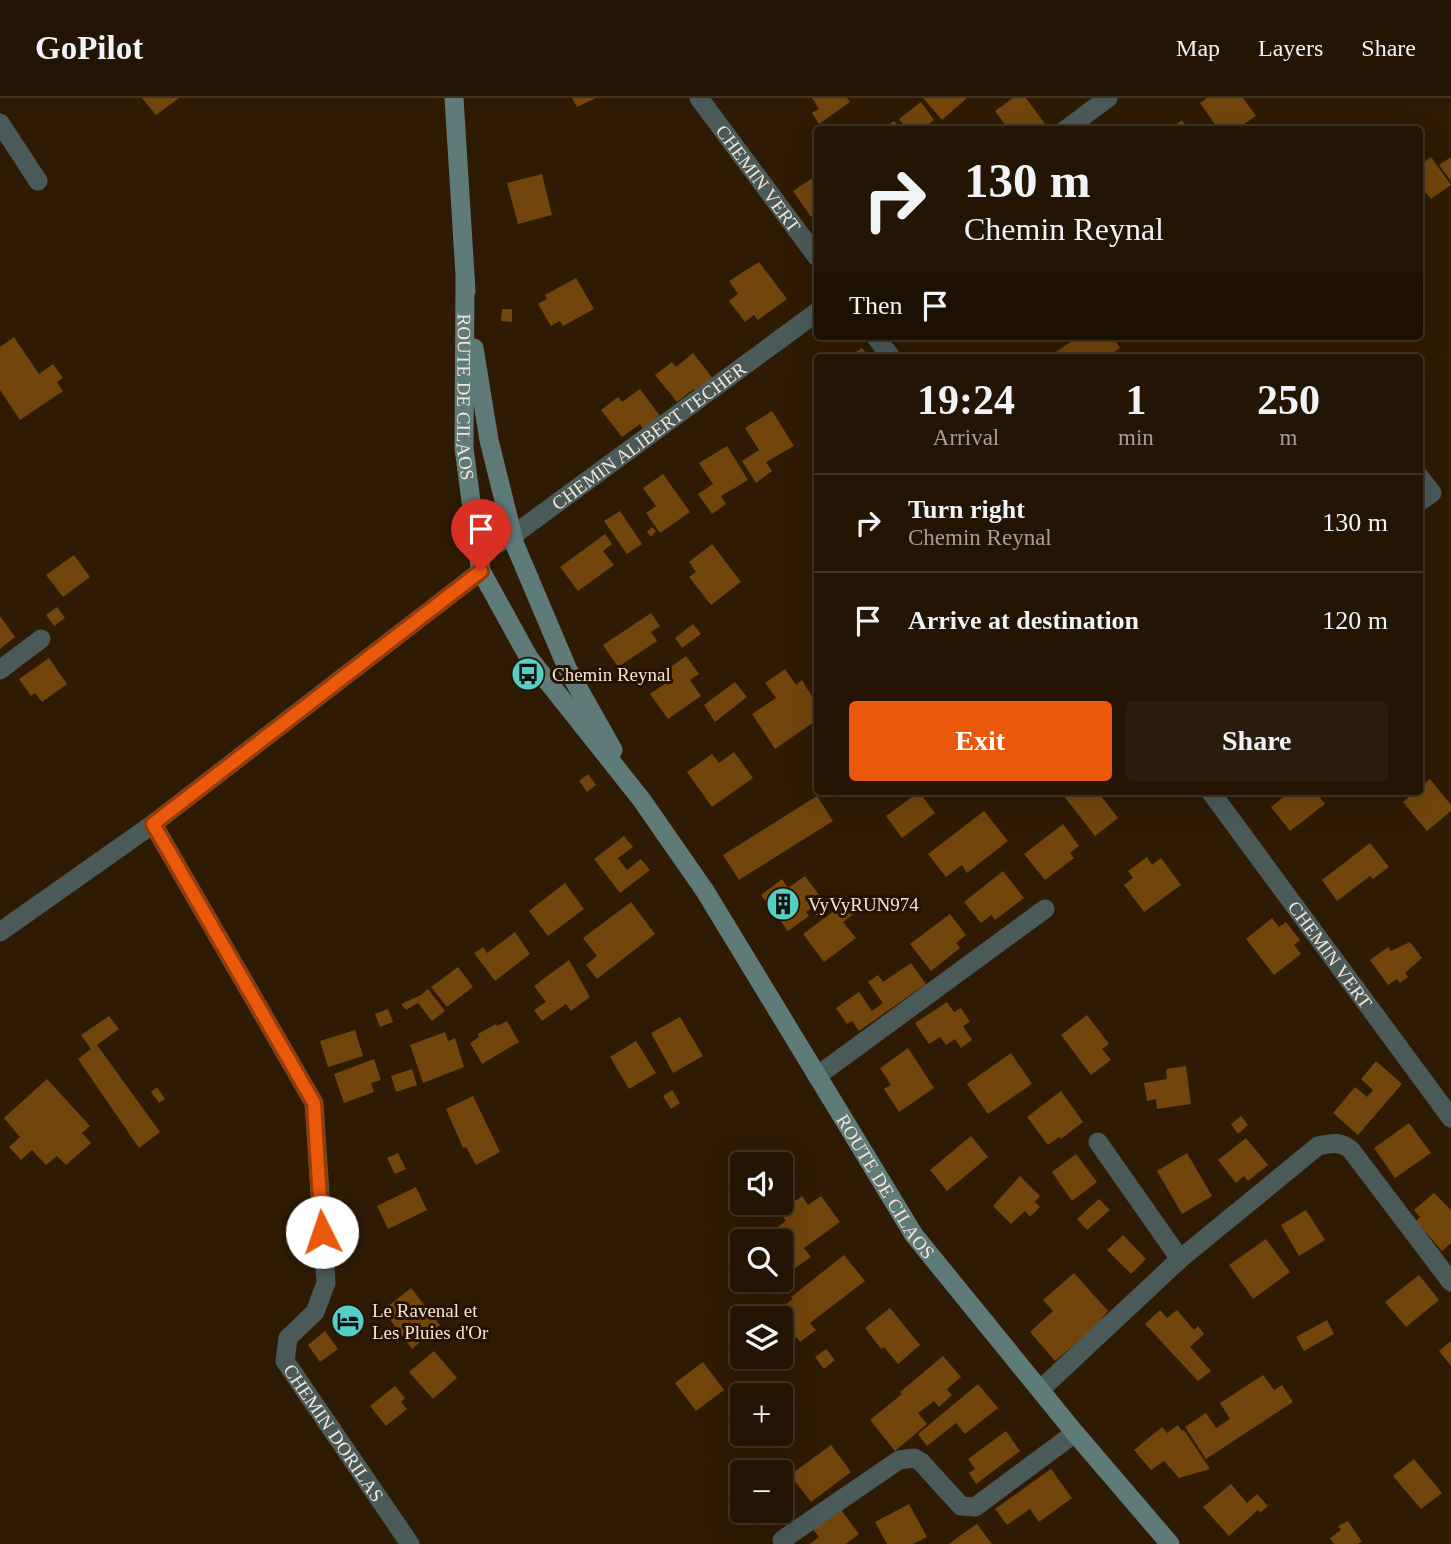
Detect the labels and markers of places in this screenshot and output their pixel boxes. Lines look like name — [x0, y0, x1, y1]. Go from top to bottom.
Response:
pin — [451, 499, 511, 571]
bus stop icon: Chemin Reynal — [509, 655, 547, 693]
place label: Chemin Reynal — [552, 664, 671, 685]
building icon: VyVyRUN974 — [764, 885, 802, 923]
place label: VyVyRUN974 — [808, 894, 919, 915]
place label: Le Ravenal et Les Pluies d'Or — [372, 1300, 489, 1343]
hotel icon: Le Ravenal et Les Pluies d'Or — [329, 1302, 367, 1340]

